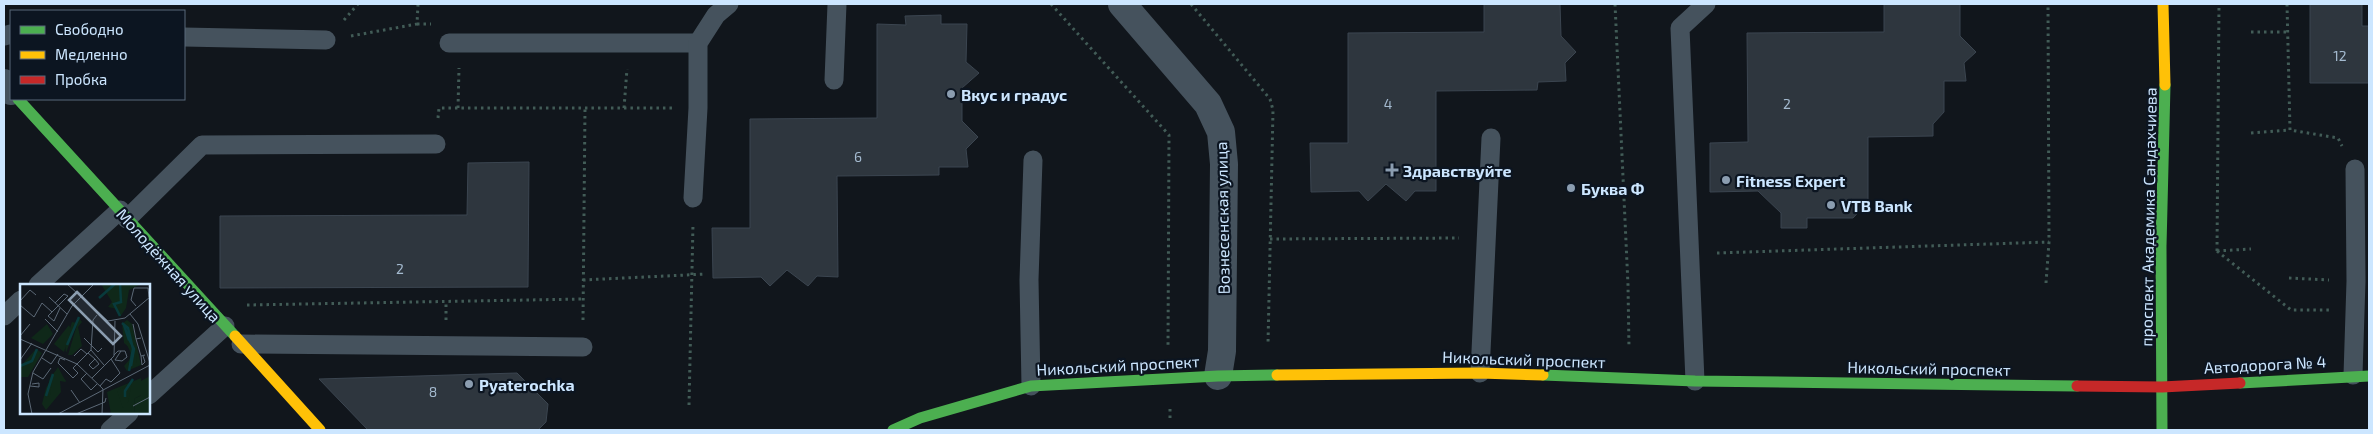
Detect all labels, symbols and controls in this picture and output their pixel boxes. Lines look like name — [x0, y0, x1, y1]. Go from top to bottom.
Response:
legend — [10, 10, 185, 100]
text: Свободно — [55, 20, 124, 38]
text: Медленно — [55, 45, 128, 63]
house number: 12 — [2333, 47, 2347, 64]
text: Пробка — [55, 70, 107, 88]
place label: Вкус и градус — [961, 85, 1067, 104]
street label: проспект Академика Сандахчиева — [2136, 87, 2160, 347]
marker: Вкус и градус — [945, 88, 957, 100]
house number: 4 — [1384, 95, 1392, 112]
house number: 2 — [1783, 95, 1791, 112]
street label: Вознесенская улица — [1211, 141, 1234, 295]
house number: 6 — [854, 148, 862, 165]
place label: Здравствуйте — [1403, 161, 1512, 180]
marker: Здравствуйте — [1385, 163, 1399, 177]
place label: Fitness Expert — [1736, 171, 1846, 190]
marker: Fitness Expert — [1720, 174, 1732, 186]
place label: Буква Ф — [1581, 179, 1645, 198]
marker: Буква Ф — [1565, 182, 1577, 194]
place label: VTB Bank — [1841, 196, 1913, 215]
marker: VTB Bank — [1825, 199, 1837, 211]
street label: Молодёжная улица — [112, 204, 225, 326]
house number: 2 — [396, 260, 404, 277]
inset map — [20, 284, 150, 414]
street label: Никольский проспект — [1442, 347, 1606, 371]
street label: Никольский проспект — [1036, 351, 1200, 379]
street label: Автодорога № 4 — [2203, 351, 2327, 377]
street label: Никольский проспект — [1847, 357, 2011, 379]
place label: Pyaterochka — [479, 375, 575, 395]
marker: Pyaterochka — [463, 378, 475, 390]
house number: 8 — [429, 383, 437, 400]

